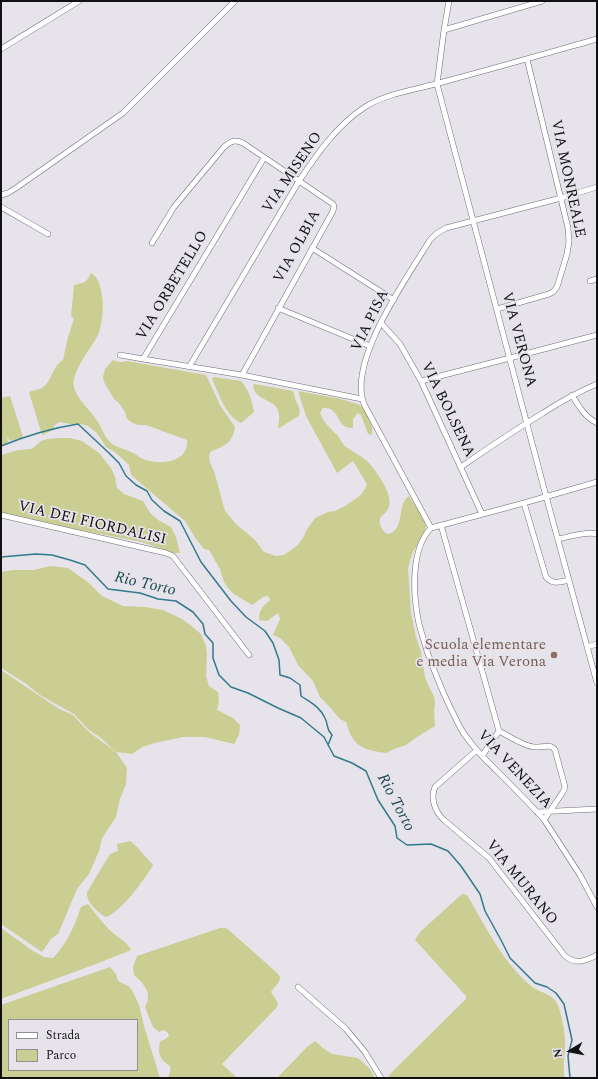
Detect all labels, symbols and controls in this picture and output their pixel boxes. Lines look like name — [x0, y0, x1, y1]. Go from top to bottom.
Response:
street label: VIA MONREALE — [546, 118, 588, 240]
street label: VIA MISENO — [259, 129, 327, 217]
street label: VIA OLBIA — [271, 207, 325, 287]
street label: VIA ORBETELLO — [133, 228, 213, 344]
street label: VIA PISA — [348, 287, 394, 355]
street label: VIA VERONA — [497, 291, 539, 389]
street label: VIA BOLSENA — [416, 359, 478, 461]
street label: VIA DEI FIORDALISI — [16, 498, 168, 550]
water label: Rio Torto — [112, 569, 178, 601]
place label: Scuola elementare e media Via Verona — [416, 637, 546, 672]
marker: Scuola elementare e media Via Verona — [549, 650, 559, 660]
street label: VIA VENEZIA — [473, 727, 555, 813]
water label: Rio Torto — [372, 771, 418, 835]
street label: VIA MURANO — [481, 837, 561, 929]
legend — [8, 1019, 138, 1071]
text: Strada — [46, 1026, 80, 1045]
north arrow — [550, 1031, 590, 1071]
text: Parco — [46, 1046, 76, 1065]
text: N — [549, 1047, 567, 1059]

